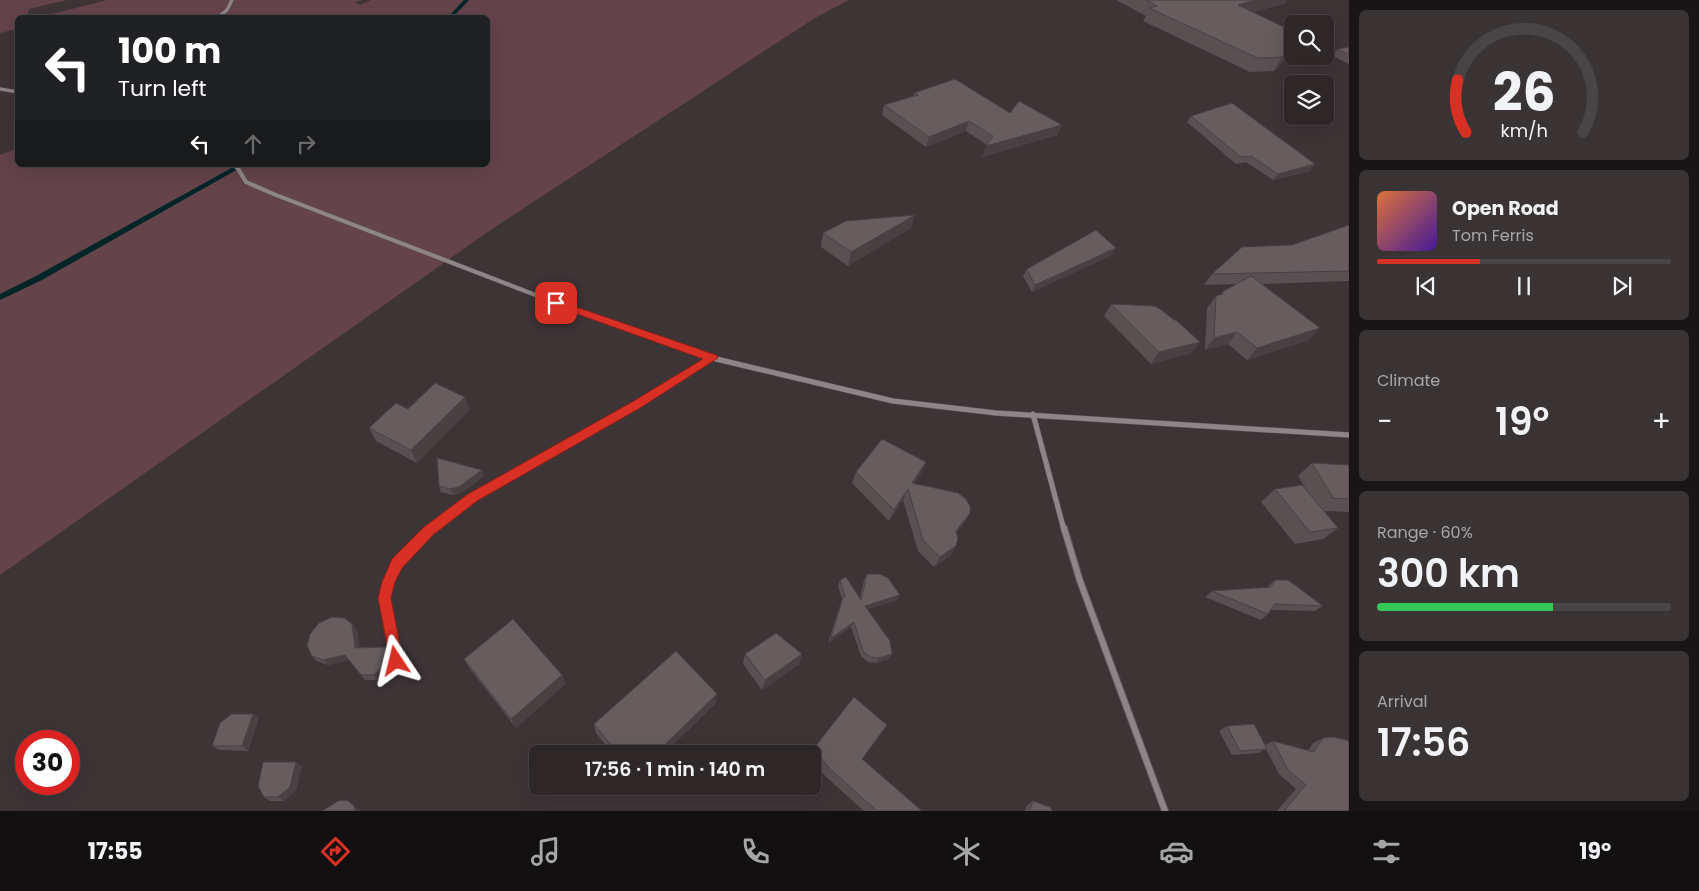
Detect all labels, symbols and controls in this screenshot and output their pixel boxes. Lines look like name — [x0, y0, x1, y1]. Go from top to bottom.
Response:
map controls — [1284, 15, 1334, 125]
button: search — [1284, 15, 1334, 65]
text: 100 m — [118, 26, 221, 75]
icon: left — [35, 35, 100, 100]
text: 26 — [1493, 56, 1555, 129]
text: Turn left — [118, 73, 206, 104]
button: layers — [1284, 75, 1334, 125]
text: km/h — [1500, 118, 1548, 143]
icon: left — [186, 130, 214, 158]
icon: ahead — [239, 130, 267, 158]
icon: right — [292, 130, 320, 158]
text: Open Road — [1452, 195, 1559, 222]
text: Tom Ferris — [1452, 224, 1534, 247]
icon: previous — [1412, 272, 1440, 300]
icon: pause — [1510, 272, 1538, 300]
icon: next — [1608, 272, 1636, 300]
pin — [535, 282, 577, 324]
icon: arrive — [542, 289, 570, 317]
text: Climate — [1377, 369, 1440, 392]
text: 19° — [1495, 395, 1549, 448]
text: − — [1377, 402, 1392, 441]
text: + — [1652, 402, 1671, 441]
text: Range · 60% — [1377, 521, 1473, 544]
text: 300 km — [1377, 547, 1520, 600]
position arrow — [369, 634, 421, 686]
text: Arrival — [1377, 690, 1427, 713]
text: 17:56 — [1377, 716, 1470, 769]
speed limit sign: 30 — [15, 730, 80, 795]
text: 17:56 · 1 min · 140 m — [585, 756, 765, 783]
icon: directions — [318, 834, 353, 869]
icon: music — [528, 834, 563, 869]
icon: phone — [738, 834, 773, 869]
icon: climate — [949, 834, 984, 869]
icon: car — [1159, 834, 1194, 869]
icon: filters — [1369, 834, 1404, 869]
text: 17:55 — [88, 836, 143, 867]
text: 19° — [1579, 836, 1611, 867]

